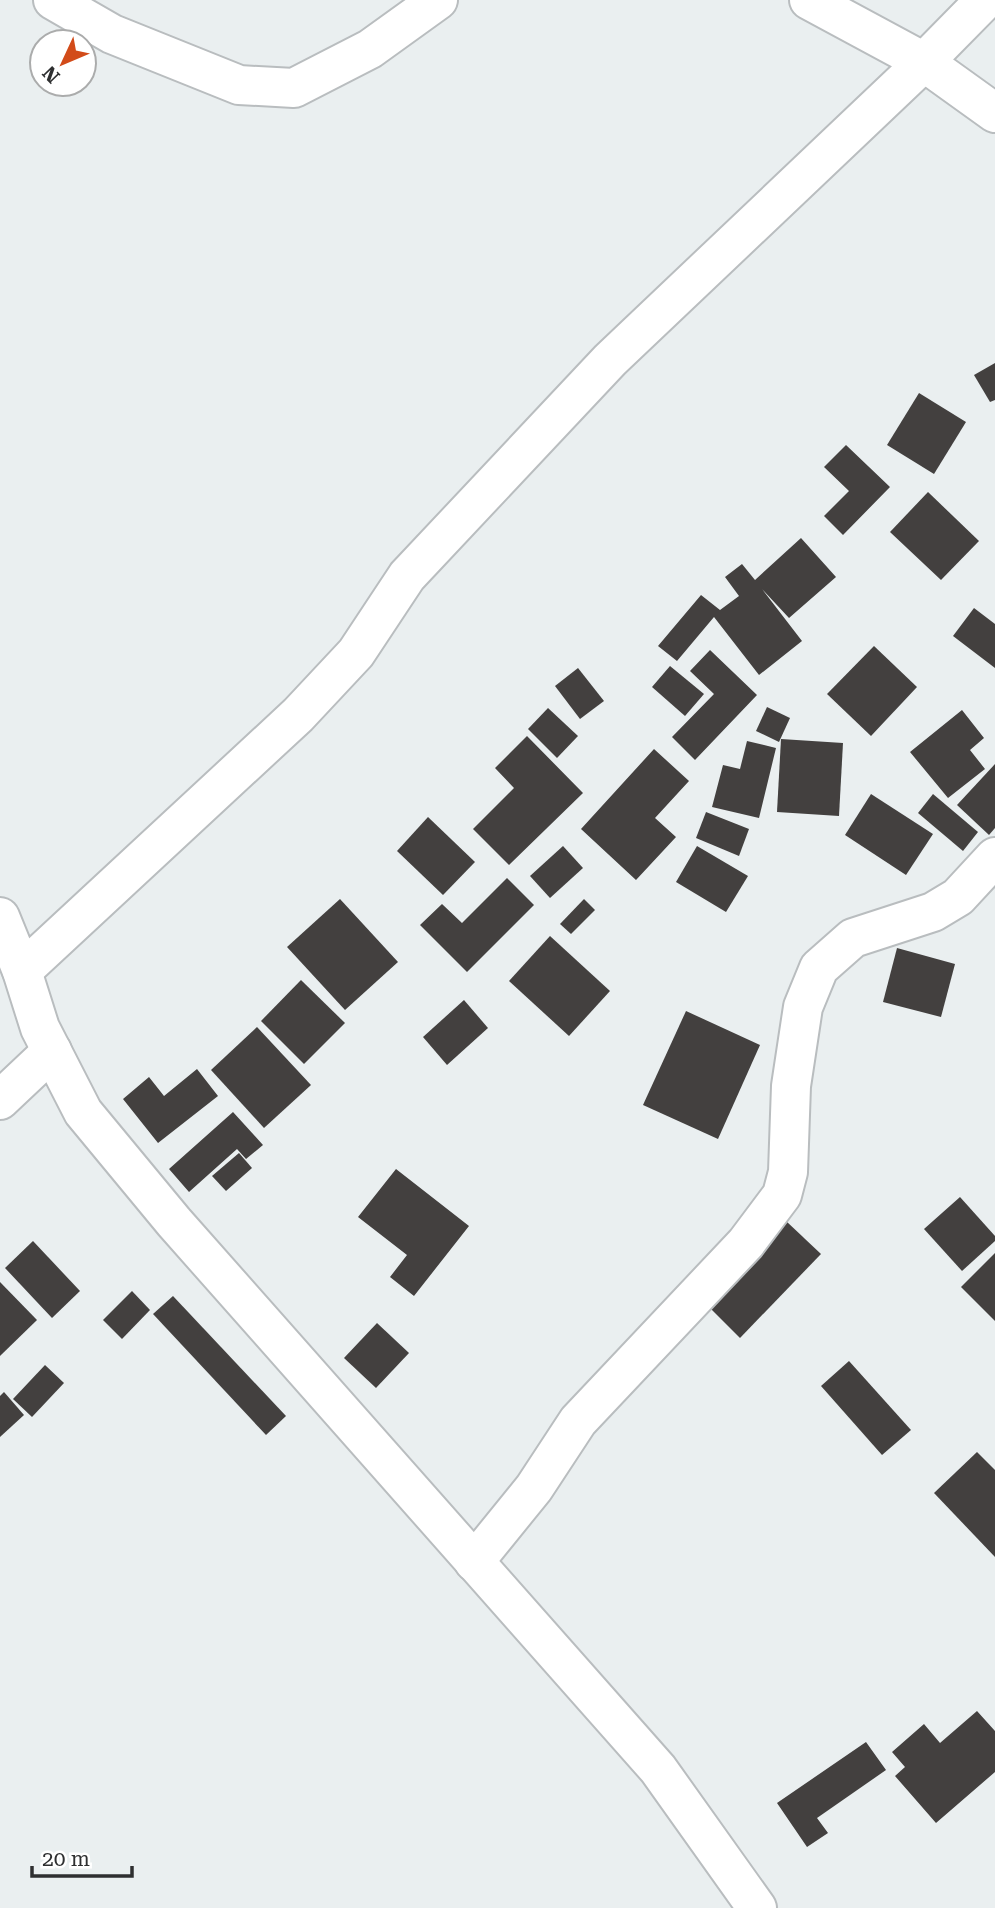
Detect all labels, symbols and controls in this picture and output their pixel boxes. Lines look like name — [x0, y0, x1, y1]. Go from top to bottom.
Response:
north arrow — [28, 28, 98, 98]
text: N — [38, 61, 64, 88]
scale bar — [32, 1834, 131, 1878]
text: 20 m — [42, 1847, 90, 1871]

